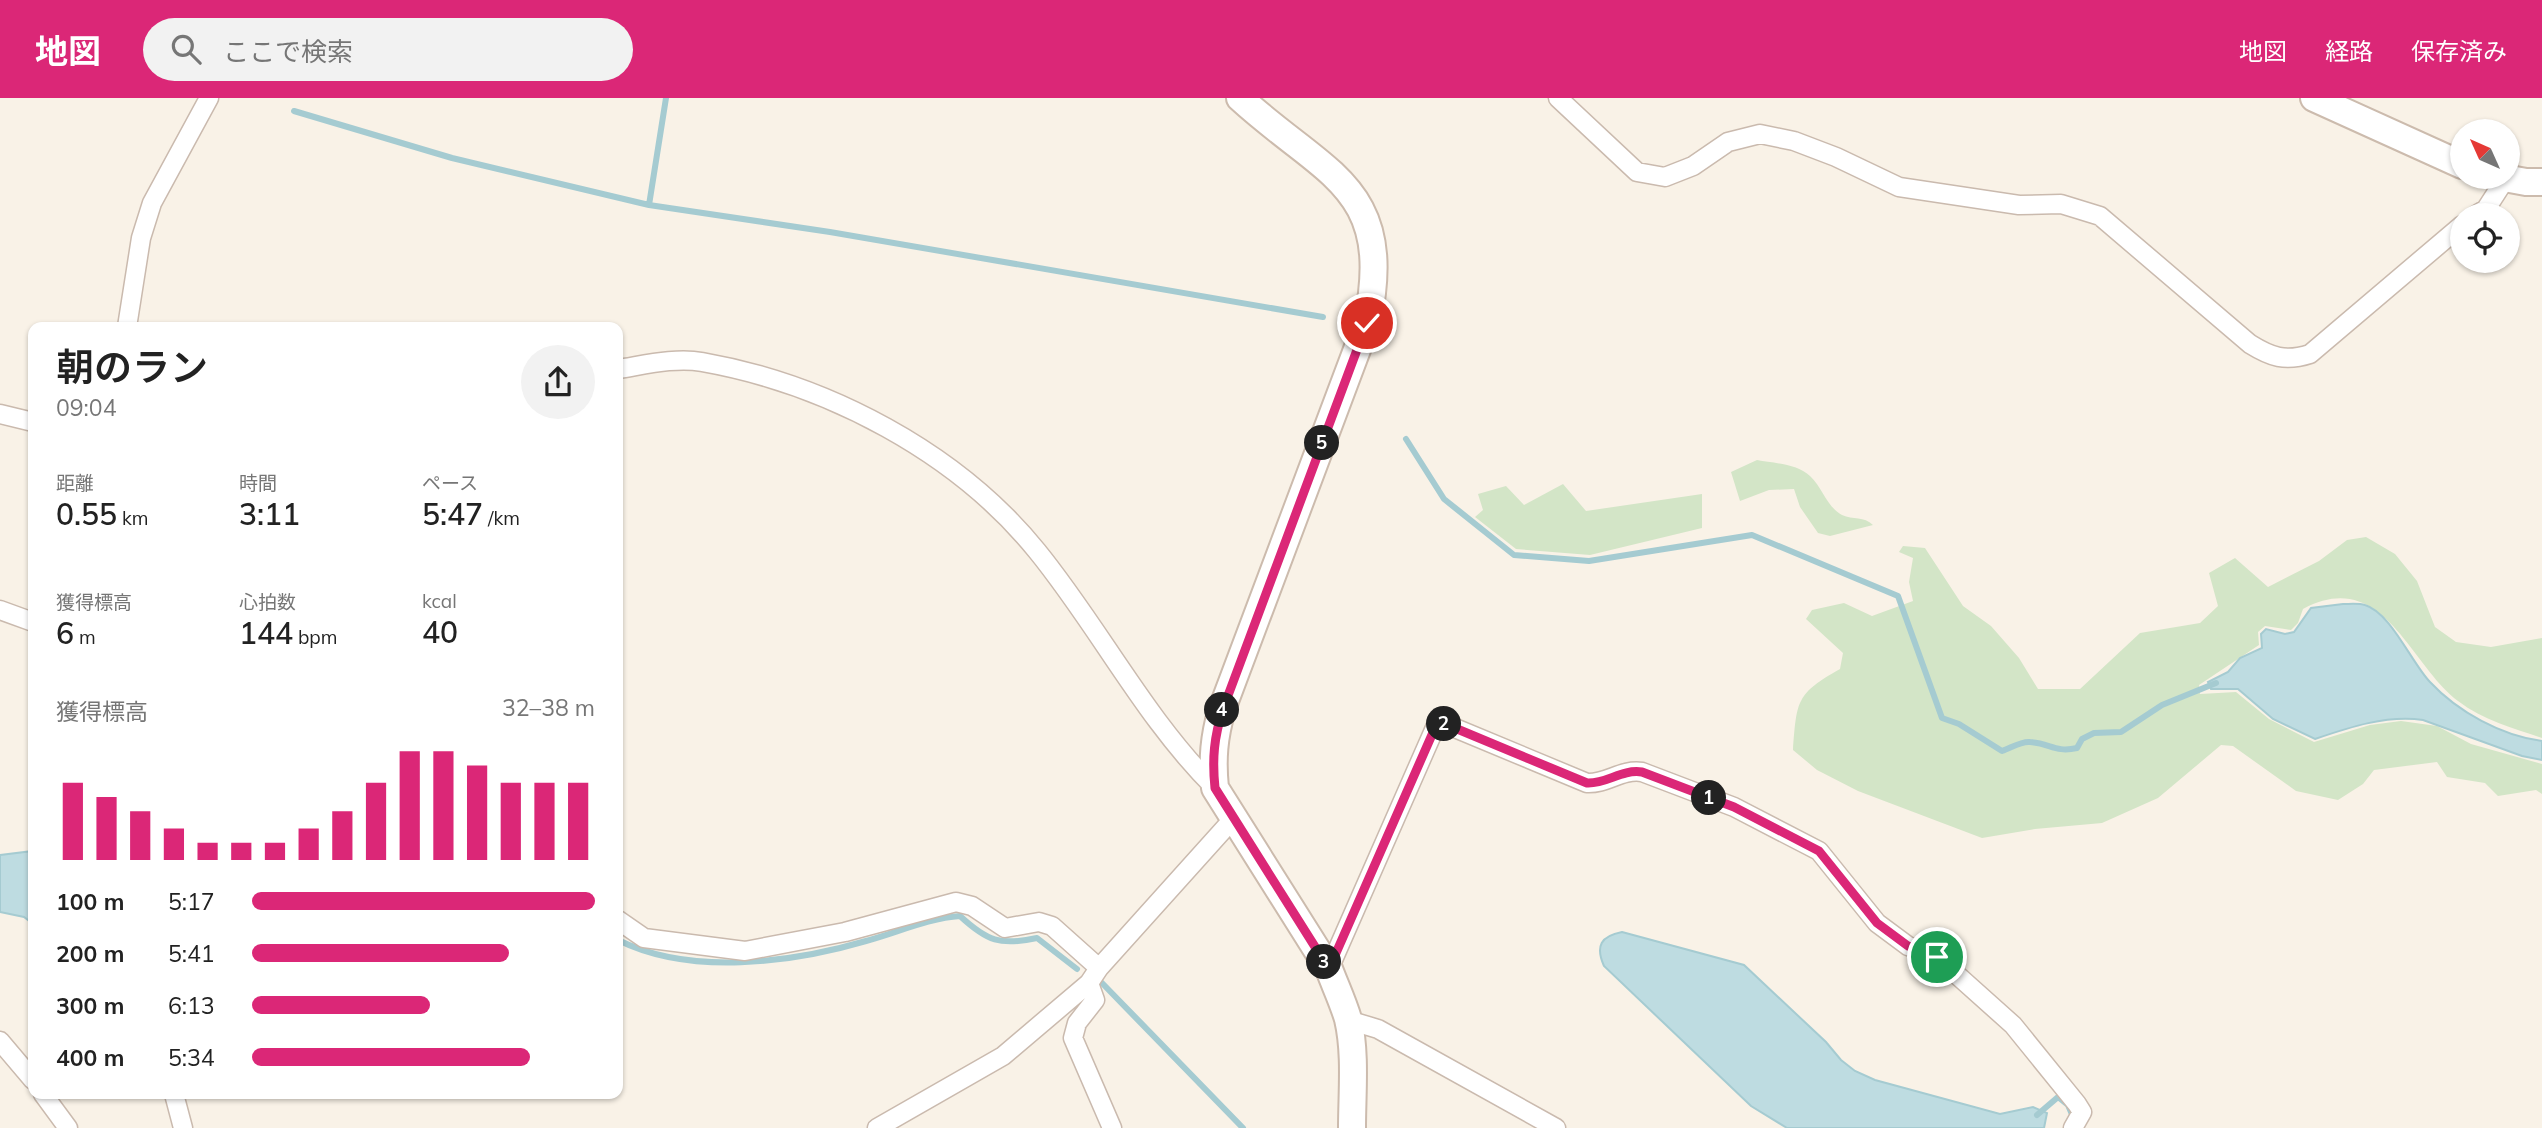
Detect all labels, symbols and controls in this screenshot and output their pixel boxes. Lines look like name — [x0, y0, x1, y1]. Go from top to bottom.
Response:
search box — [143, 18, 633, 81]
text: 地図 — [35, 30, 101, 71]
icon: search — [167, 30, 205, 68]
text: ここで検索 — [223, 35, 353, 68]
text: 地図 — [2239, 36, 2287, 66]
text: 経路 — [2325, 36, 2373, 66]
text: 保存済み — [2411, 36, 2507, 66]
north arrow — [2450, 119, 2520, 189]
map controls — [2450, 119, 2520, 273]
button: locate — [2450, 203, 2520, 273]
pin — [1337, 293, 1397, 353]
icon: check — [1348, 304, 1386, 342]
text: 朝のラン — [56, 343, 208, 391]
button: share — [521, 345, 595, 419]
text: 09:04 — [56, 393, 116, 422]
pin: 5 — [1304, 426, 1340, 460]
text: 5 — [1316, 430, 1327, 454]
text: 距離 — [56, 471, 94, 495]
text: 時間 — [239, 471, 277, 495]
text: ペース — [422, 471, 478, 495]
text: 0.55 — [56, 495, 117, 533]
text: 3:11 — [239, 495, 300, 533]
text: 5:47 — [422, 495, 483, 533]
text: km — [117, 506, 149, 530]
text: /km — [483, 506, 520, 530]
text: kcal — [422, 589, 457, 613]
text: 獲得標高 — [56, 590, 132, 614]
text: 心拍数 — [239, 590, 296, 614]
text: 40 — [422, 613, 458, 651]
text: 6 — [56, 614, 74, 652]
text: 144 — [239, 614, 293, 652]
text: m — [74, 625, 96, 649]
text: bpm — [293, 625, 337, 649]
pin: 4 — [1204, 692, 1240, 728]
text: 32–38 m — [502, 693, 595, 722]
text: 獲得標高 — [56, 697, 148, 726]
text: 4 — [1216, 697, 1227, 721]
pin: 2 — [1426, 706, 1462, 742]
text: 2 — [1438, 711, 1449, 735]
pin: 1 — [1692, 780, 1726, 816]
text: 1 — [1703, 785, 1714, 809]
text: 100 m — [56, 887, 124, 916]
text: 5:17 — [168, 887, 215, 916]
pin — [1907, 927, 1967, 987]
icon: arrive — [1918, 938, 1956, 976]
text: 200 m — [56, 939, 124, 968]
text: 5:41 — [168, 939, 215, 968]
pin: 3 — [1306, 944, 1342, 980]
text: 3 — [1318, 949, 1329, 973]
text: 300 m — [56, 991, 124, 1020]
text: 6:13 — [168, 991, 215, 1020]
text: 400 m — [56, 1043, 124, 1072]
text: 5:34 — [168, 1043, 215, 1072]

